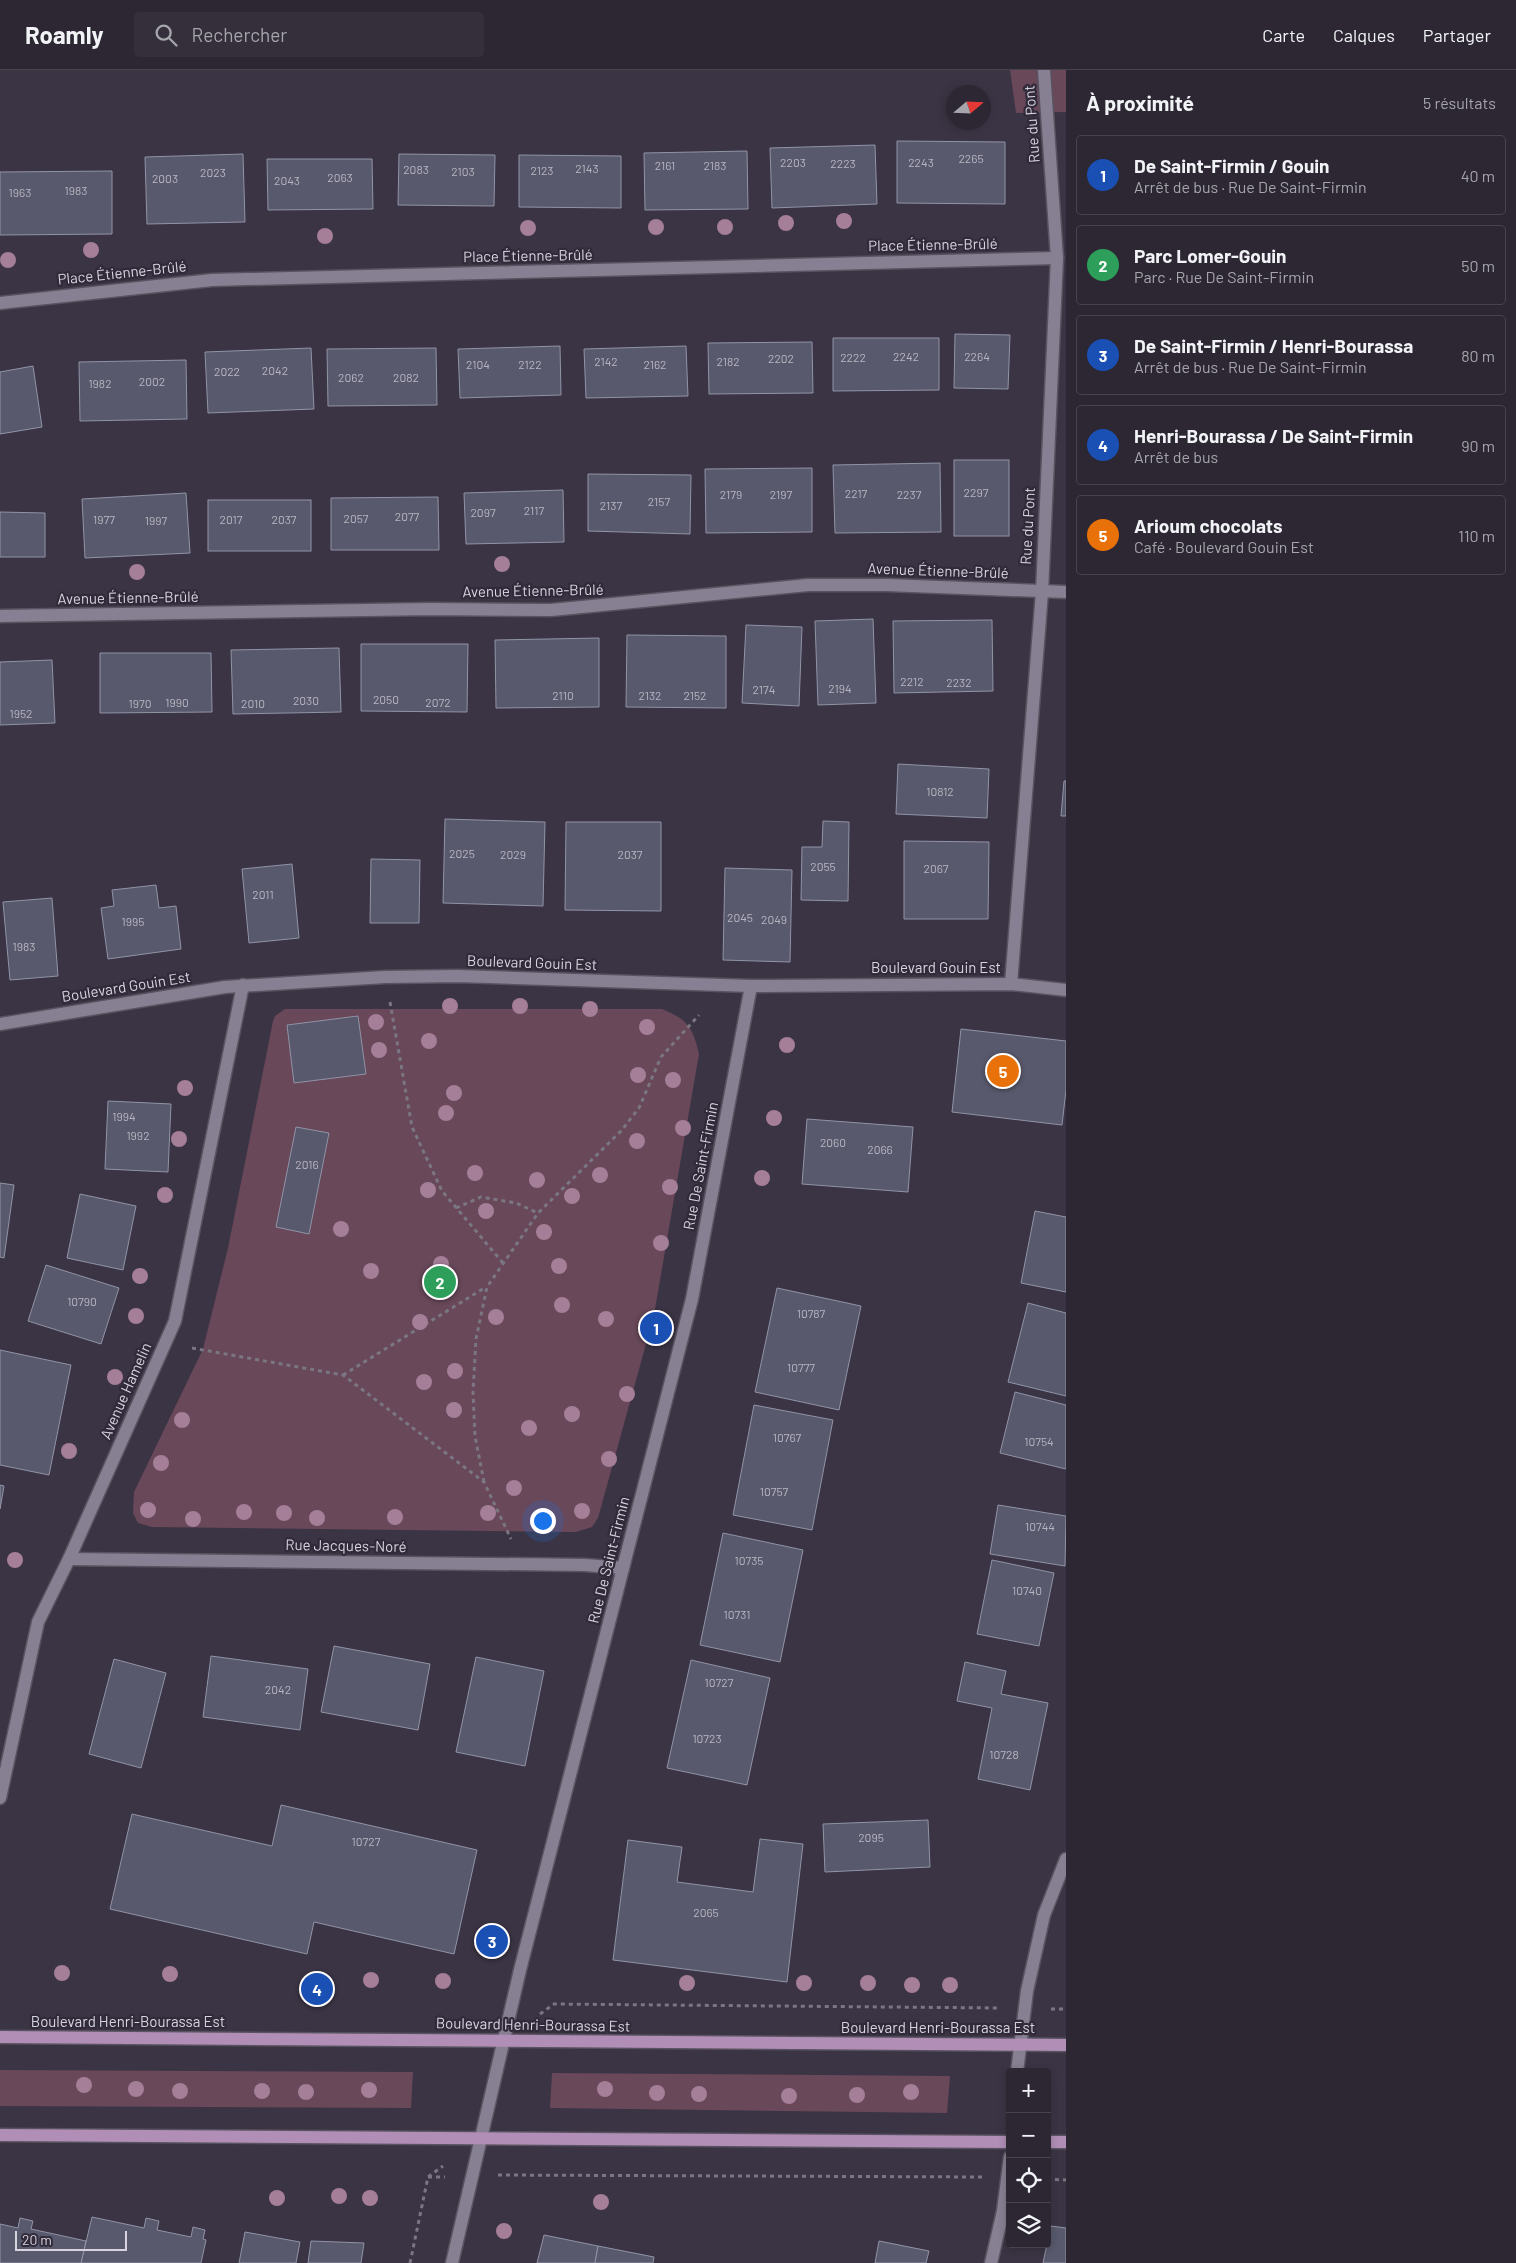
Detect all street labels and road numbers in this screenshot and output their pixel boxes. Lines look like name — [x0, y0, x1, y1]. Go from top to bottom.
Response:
street label: Rue du Pont — [1019, 85, 1043, 163]
street label: Place Étienne-Brûlé — [868, 234, 998, 254]
street label: Place Étienne-Brûlé — [463, 245, 593, 265]
street label: Place Étienne-Brûlé — [57, 256, 187, 288]
street label: Rue du Pont — [1016, 487, 1038, 565]
street label: Avenue Étienne-Brûlé — [867, 559, 1009, 581]
street label: Avenue Étienne-Brûlé — [462, 580, 604, 600]
street label: Avenue Étienne-Brûlé — [57, 587, 199, 607]
street label: Boulevard Gouin Est — [467, 951, 597, 973]
street label: Boulevard Gouin Est — [871, 958, 1001, 976]
street label: Boulevard Gouin Est — [60, 967, 192, 1005]
street label: Rue De Saint-Firmin — [679, 1100, 721, 1231]
street label: Avenue Hamelin — [96, 1340, 154, 1442]
street label: Rue De Saint-Firmin — [584, 1494, 632, 1625]
street label: Rue Jacques-Noré — [285, 1535, 407, 1555]
street label: Boulevard Henri-Bourassa Est — [31, 2012, 225, 2030]
street label: Boulevard Henri-Bourassa Est — [436, 2013, 630, 2035]
street label: Boulevard Henri-Bourassa Est — [841, 2018, 1035, 2036]

